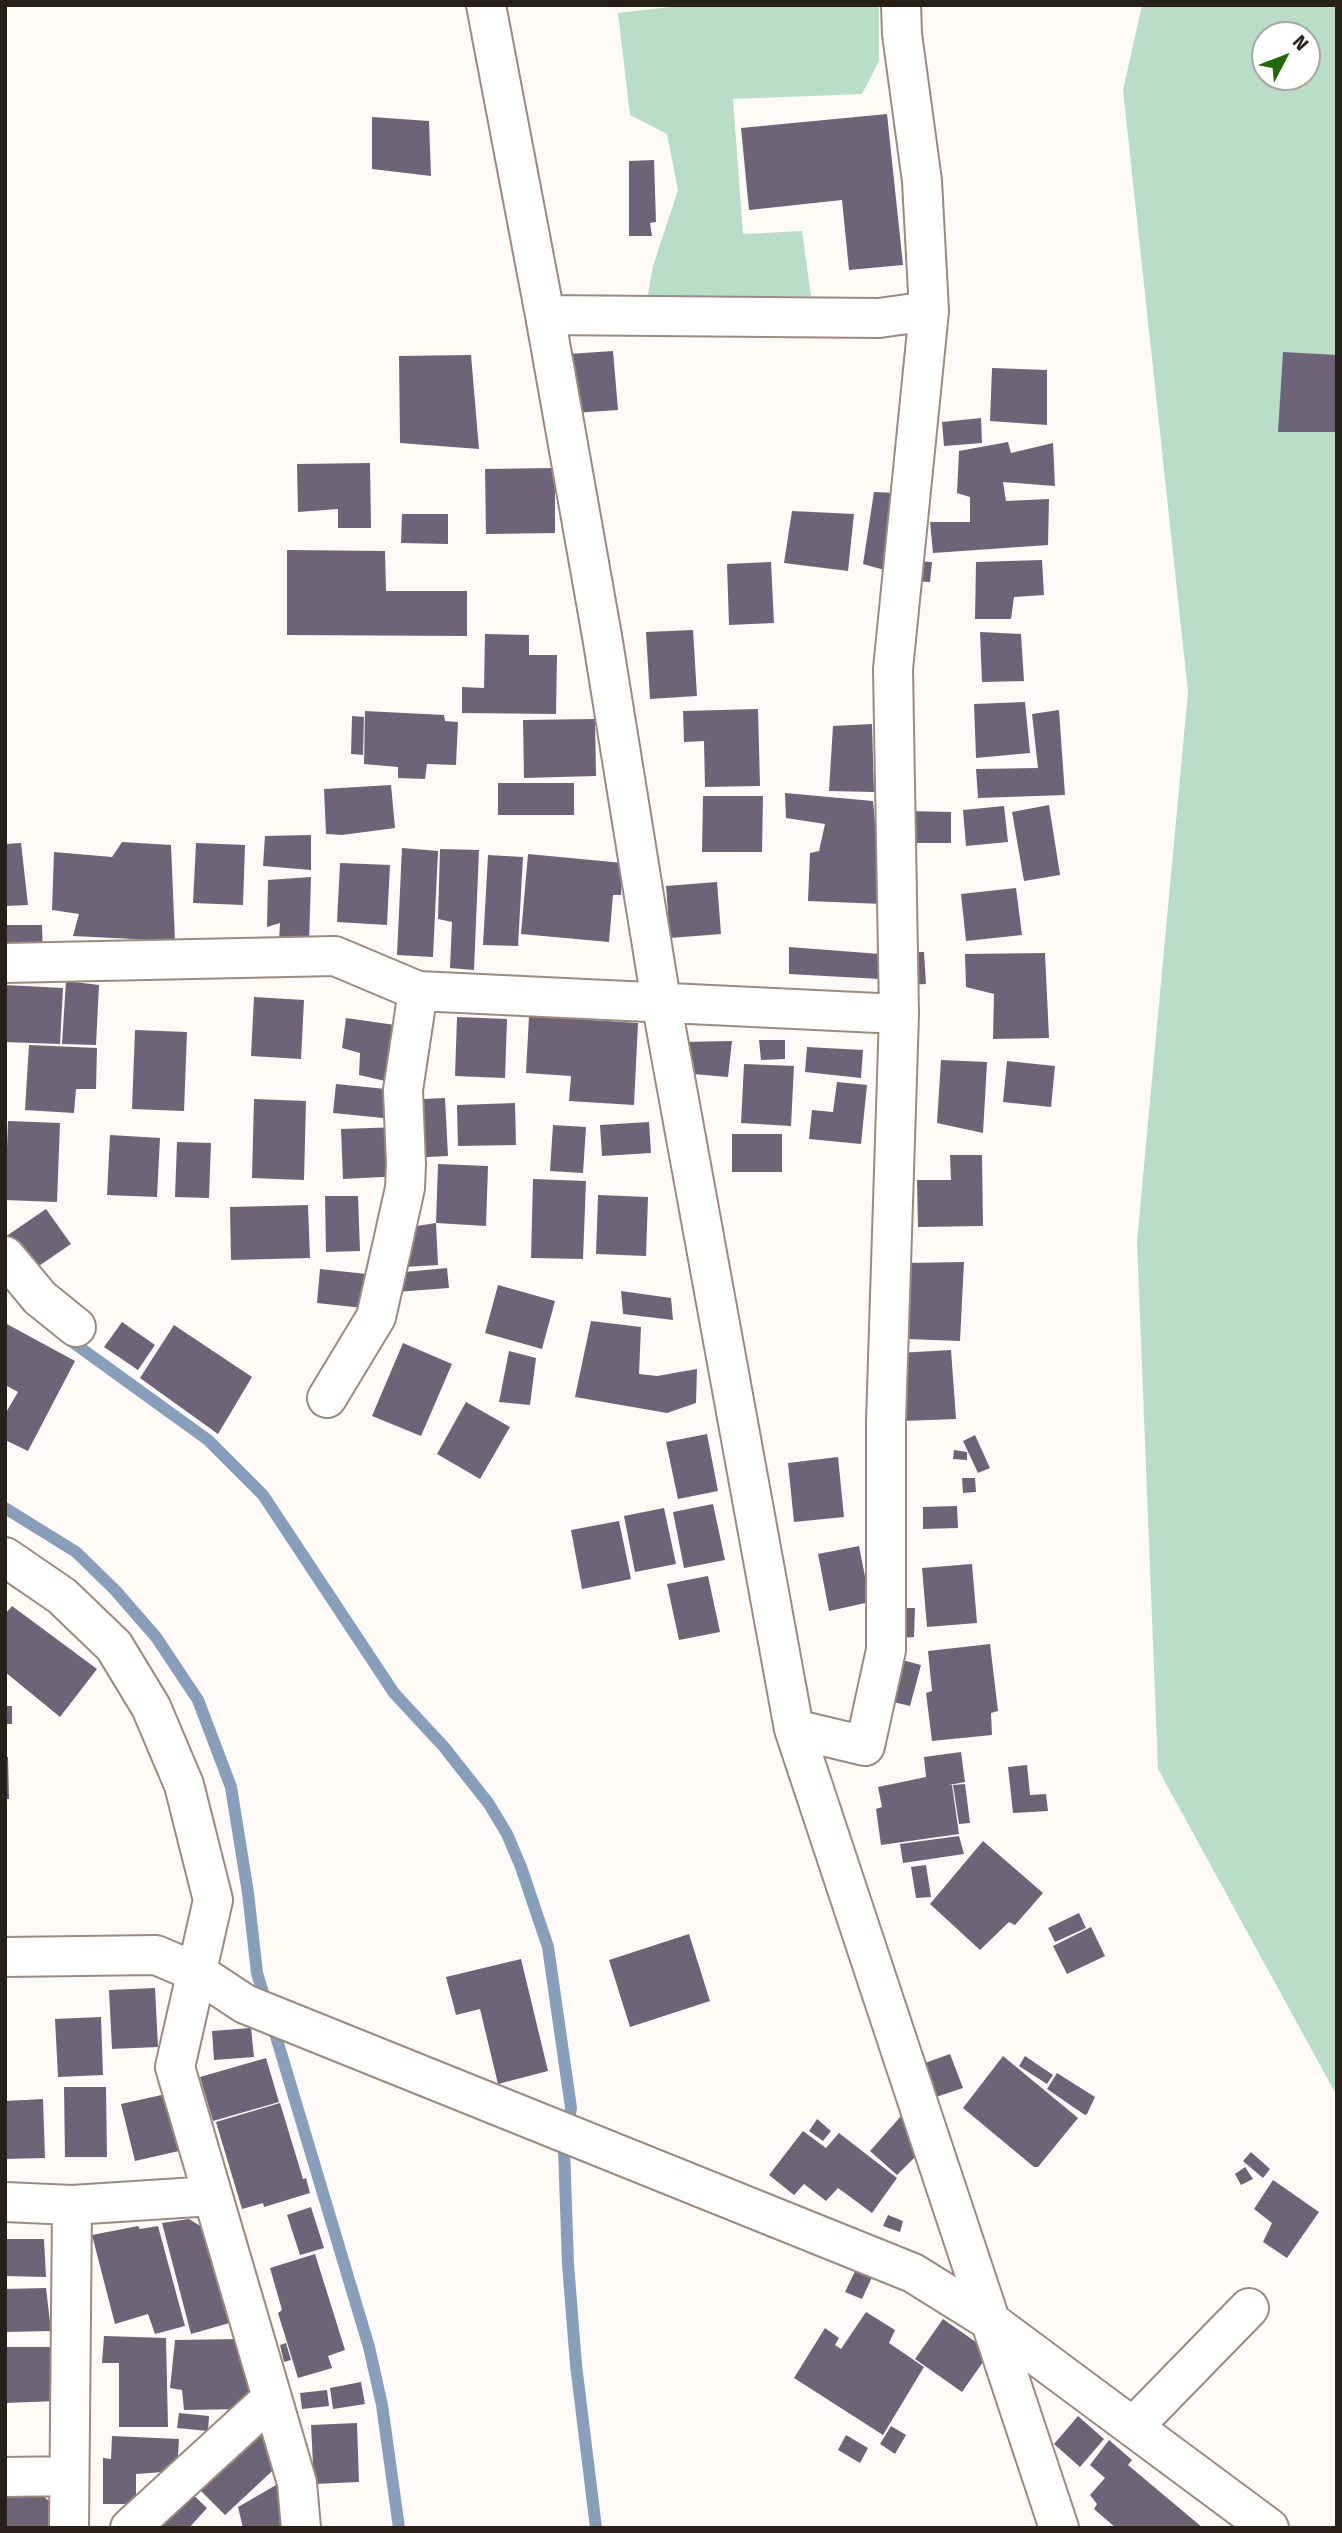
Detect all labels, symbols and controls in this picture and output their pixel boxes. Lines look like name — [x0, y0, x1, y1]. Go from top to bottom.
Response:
north arrow — [1251, 21, 1321, 91]
text: N — [1288, 31, 1313, 55]

